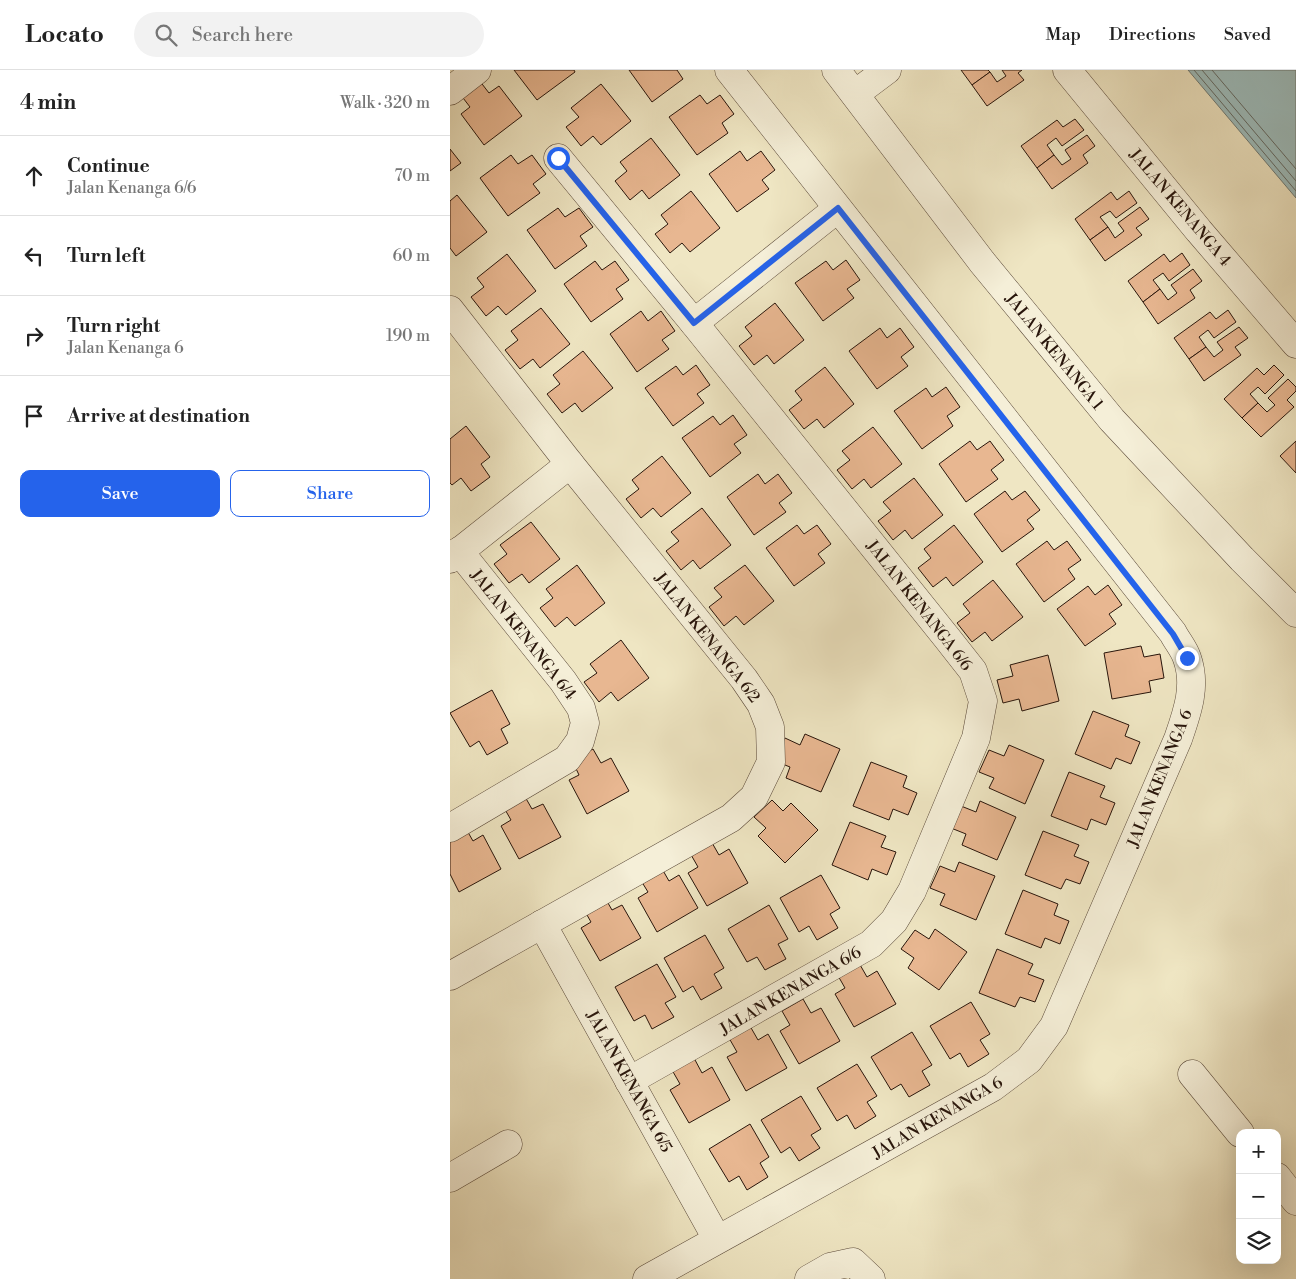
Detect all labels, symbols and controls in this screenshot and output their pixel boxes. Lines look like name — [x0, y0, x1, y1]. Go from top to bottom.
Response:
search box — [134, 12, 484, 57]
text: Locato — [25, 20, 104, 50]
icon: search — [152, 21, 180, 49]
text: Search here — [192, 23, 293, 47]
text: Map — [1045, 23, 1081, 46]
text: Directions — [1109, 23, 1196, 46]
text: Saved — [1224, 23, 1271, 46]
text: 4 min — [20, 90, 76, 116]
text: Walk · 320 m — [340, 93, 430, 113]
street label: JALAN KENANGA 4 — [1125, 144, 1236, 271]
route start — [547, 147, 570, 170]
text: Continue — [67, 154, 150, 178]
icon: ahead — [20, 162, 48, 190]
text: 70 m — [394, 166, 430, 186]
text: Jalan Kenanga 6/6 — [67, 178, 197, 198]
icon: left — [20, 242, 48, 270]
text: Turn left — [67, 244, 146, 268]
text: 60 m — [392, 246, 430, 266]
street label: JALAN KENANGA 1 — [1000, 288, 1108, 414]
text: Turn right — [67, 314, 160, 338]
icon: right — [20, 322, 48, 350]
text: 190 m — [386, 326, 430, 346]
text: Jalan Kenanga 6 — [67, 338, 184, 358]
icon: arrive — [20, 402, 48, 430]
text: Arrive at destination — [67, 404, 250, 428]
button: Save — [20, 470, 220, 517]
button: Share — [230, 470, 430, 517]
street label: JALAN KENANGA 6/6 — [861, 536, 977, 675]
street label: JALAN KENANGA 6/4 — [465, 565, 581, 704]
street label: JALAN KENANGA 6/2 — [650, 568, 764, 707]
route end — [1176, 647, 1199, 670]
street label: JALAN KENANGA 6 — [1123, 706, 1197, 851]
street label: JALAN KENANGA 6/6 — [715, 942, 865, 1040]
street label: JALAN KENANGA 6/5 — [581, 1006, 677, 1156]
street label: JALAN KENANGA 6 — [868, 1072, 1007, 1164]
map controls — [1236, 1129, 1281, 1264]
button: + — [1236, 1129, 1281, 1174]
button: − — [1236, 1174, 1281, 1219]
button: layers — [1236, 1219, 1281, 1264]

